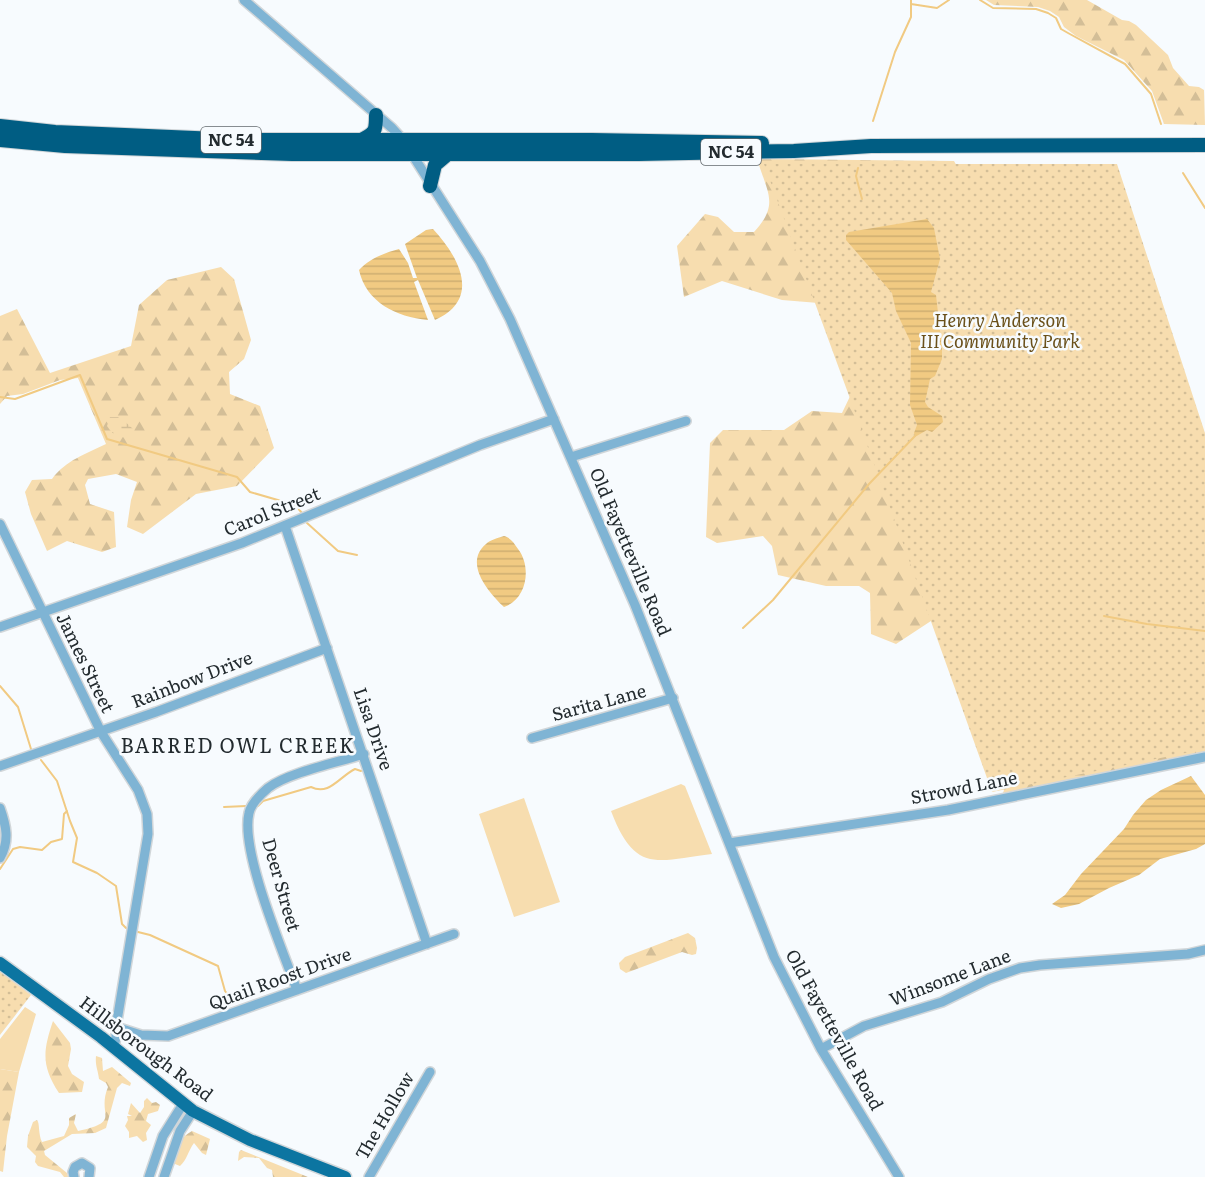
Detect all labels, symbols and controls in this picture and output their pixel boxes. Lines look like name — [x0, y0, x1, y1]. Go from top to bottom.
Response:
road number: NC 54 — [201, 127, 261, 153]
road number: NC 54 — [701, 139, 761, 165]
park label: Henry Anderson III Community Park — [920, 306, 1080, 354]
street label: Old Fayetteville Road — [584, 463, 679, 640]
street label: Carol Street — [219, 479, 324, 542]
street label: James Street — [50, 608, 123, 718]
street label: Rainbow Drive — [127, 643, 256, 714]
street label: Sarita Lane — [548, 676, 649, 727]
street label: Lisa Drive — [348, 683, 401, 774]
district label: BARRED OWL CREEK — [120, 729, 356, 759]
street label: Strowd Lane — [908, 763, 1019, 810]
street label: Deer Street — [256, 835, 309, 935]
street label: Quail Roost Drive — [204, 939, 355, 1016]
street label: Winsome Lane — [885, 941, 1014, 1012]
street label: Old Fayetteville Road — [780, 944, 891, 1115]
street label: Hillsborough Road — [74, 988, 220, 1107]
street label: The Hollow — [348, 1066, 420, 1164]

